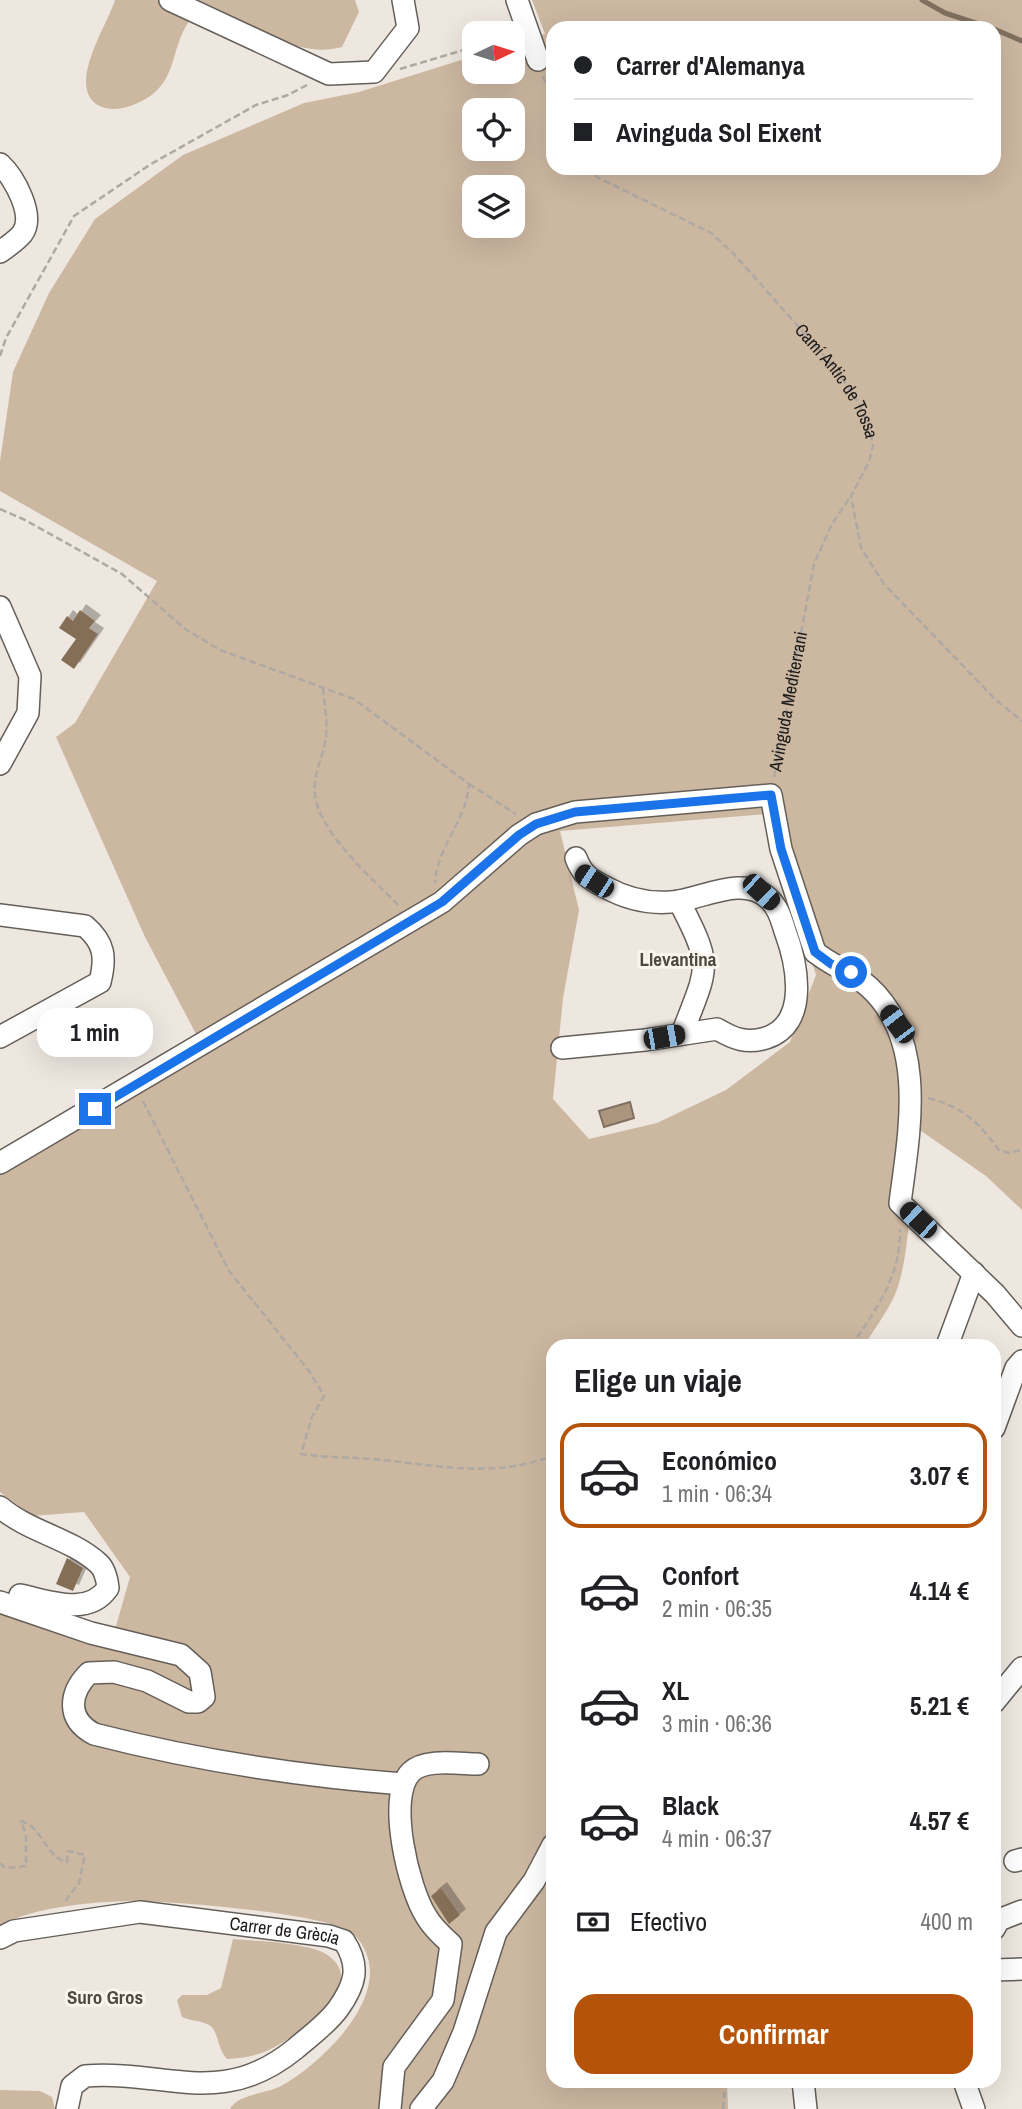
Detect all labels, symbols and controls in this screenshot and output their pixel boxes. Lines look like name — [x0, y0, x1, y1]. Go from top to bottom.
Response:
north arrow — [462, 21, 525, 84]
map controls — [462, 21, 525, 238]
text: Carrer d'Alemanya — [616, 48, 805, 83]
button: locate — [462, 98, 525, 161]
text: Avinguda Sol Eixent — [616, 115, 821, 150]
button: layers — [462, 175, 525, 238]
street label: Camí Antic de Tossa — [789, 318, 884, 440]
street label: Avinguda Mediterrani — [762, 629, 813, 774]
car — [571, 861, 618, 901]
car — [739, 870, 784, 914]
district label: Llevantina — [639, 946, 717, 972]
route start — [835, 956, 867, 988]
car — [876, 1001, 919, 1047]
callout: 1 min — [37, 1007, 153, 1056]
text: 1 min — [70, 1017, 120, 1048]
car — [642, 1023, 687, 1051]
route end — [79, 1093, 111, 1125]
car — [896, 1198, 941, 1242]
text: Elige un viaje — [574, 1359, 742, 1402]
text: Económico — [662, 1443, 777, 1478]
icon: car — [578, 1444, 641, 1507]
text: 3.07 € — [910, 1458, 969, 1493]
text: 1 min · 06:34 — [662, 1478, 772, 1509]
text: Confort — [662, 1558, 739, 1593]
icon: car — [578, 1559, 641, 1622]
text: 4.14 € — [910, 1573, 969, 1608]
text: 2 min · 06:35 — [662, 1593, 772, 1624]
text: XL — [662, 1673, 689, 1708]
icon: car — [578, 1674, 641, 1737]
text: 5.21 € — [910, 1688, 969, 1723]
text: 3 min · 06:36 — [662, 1708, 772, 1739]
text: Black — [662, 1788, 719, 1823]
icon: car — [578, 1789, 641, 1852]
text: 4.57 € — [910, 1803, 969, 1838]
text: 4 min · 06:37 — [662, 1823, 772, 1854]
icon: cash — [574, 1903, 612, 1941]
text: Efectivo — [630, 1904, 707, 1939]
text: 400 m — [921, 1906, 973, 1937]
street label: Carrer de Grècia — [228, 1911, 343, 1951]
district label: Suro Gros — [67, 1984, 143, 2010]
button: Confirmar — [574, 1994, 973, 2074]

